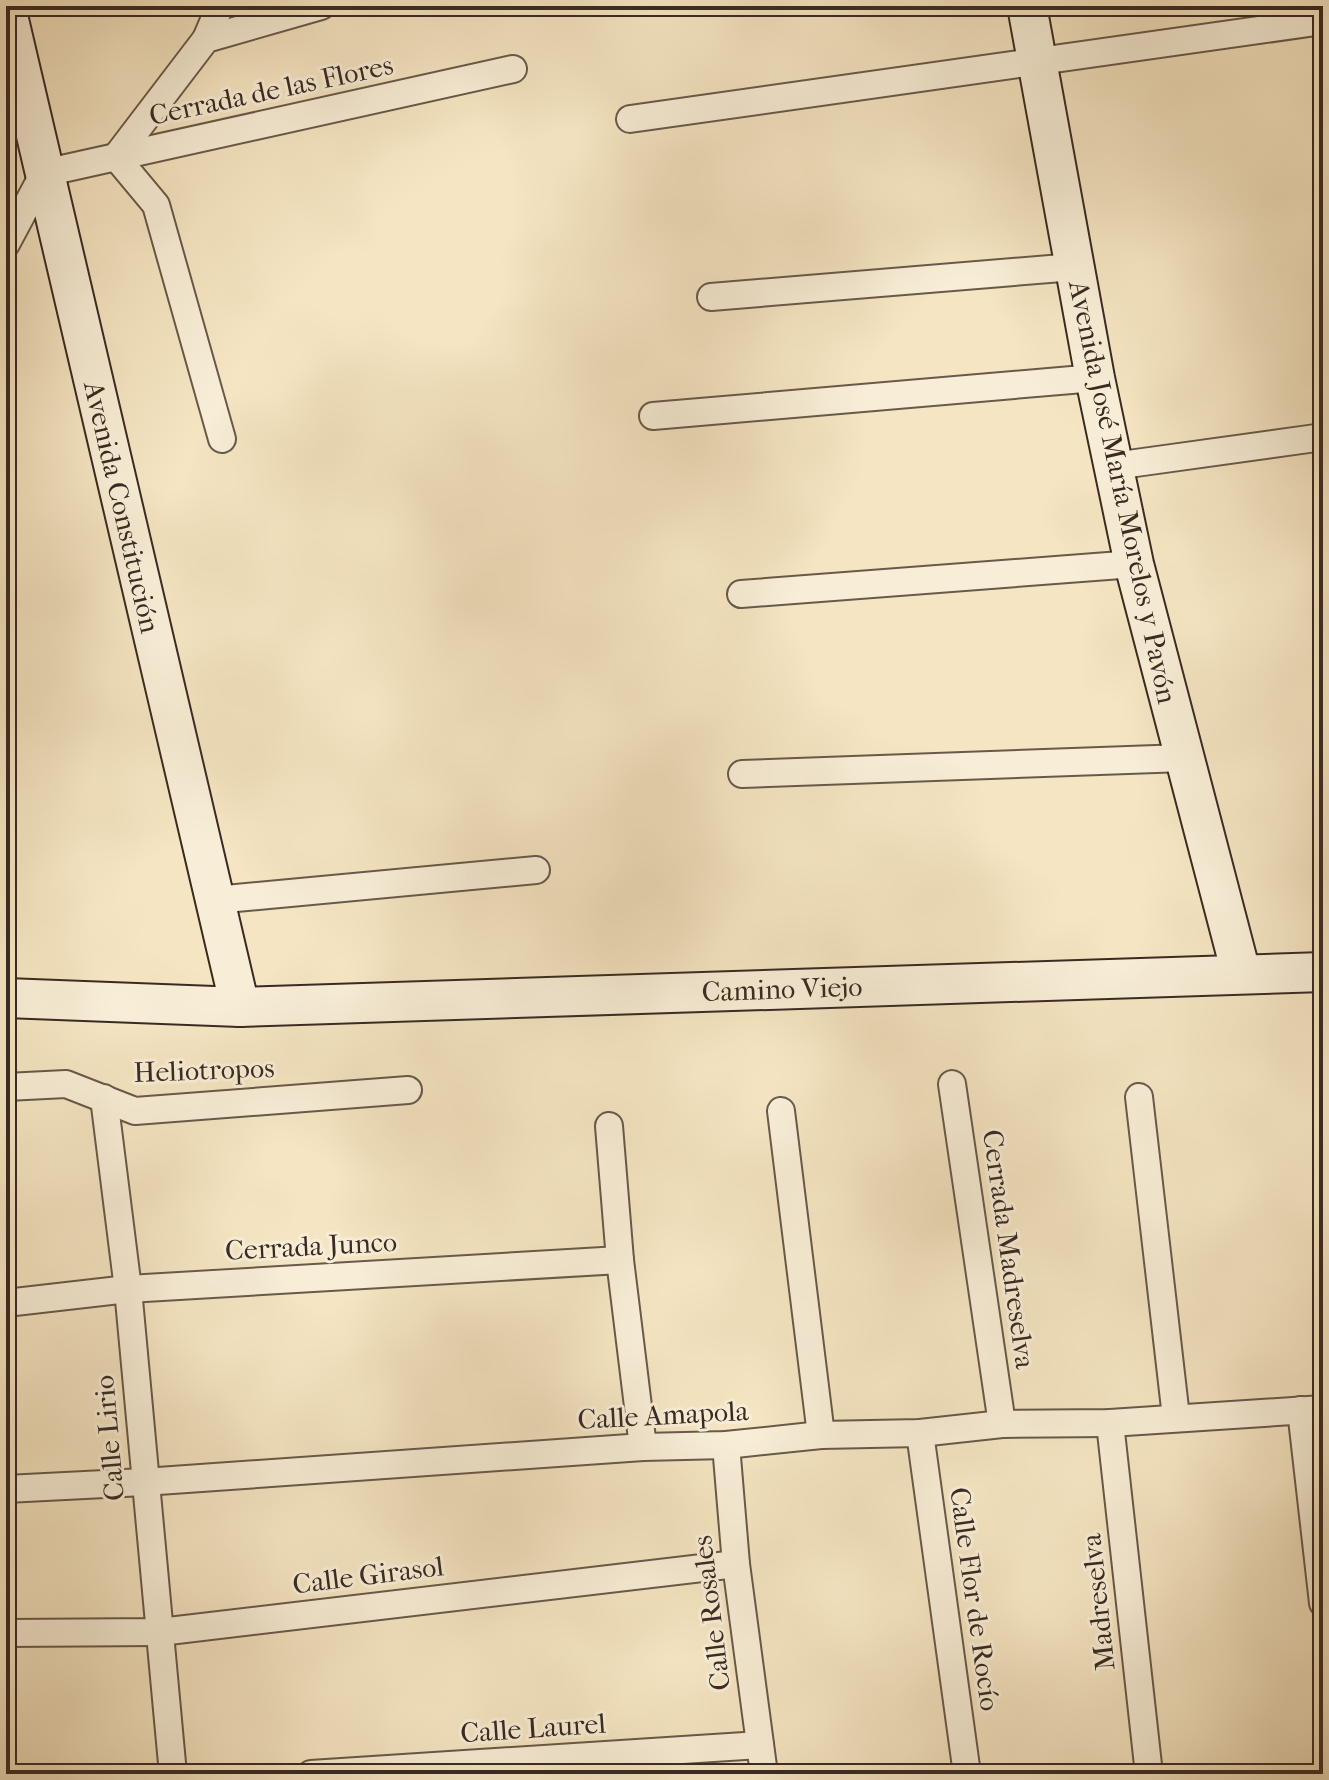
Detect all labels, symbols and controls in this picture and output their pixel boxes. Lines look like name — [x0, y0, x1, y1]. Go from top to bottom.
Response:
street label: Cerrada de las Flores — [146, 48, 396, 132]
street label: Avenida José María Morelos y Pavón — [1062, 276, 1184, 707]
street label: Avenida Constitución — [77, 377, 167, 636]
street label: Camino Viejo — [701, 970, 863, 1008]
street label: Heliotropos — [133, 1051, 275, 1089]
street label: Cerrada Madreselva — [976, 1127, 1042, 1372]
street label: Cerrada Junco — [224, 1225, 398, 1267]
street label: Calle Lirio — [87, 1374, 131, 1502]
street label: Calle Amapola — [577, 1394, 750, 1436]
street label: Calle Flor de Rocío — [943, 1485, 1007, 1713]
street label: Madreselva — [1074, 1531, 1122, 1672]
street label: Calle Rosales — [685, 1534, 737, 1692]
street label: Calle Girasol — [291, 1549, 446, 1601]
street label: Calle Laurel — [459, 1706, 607, 1750]

